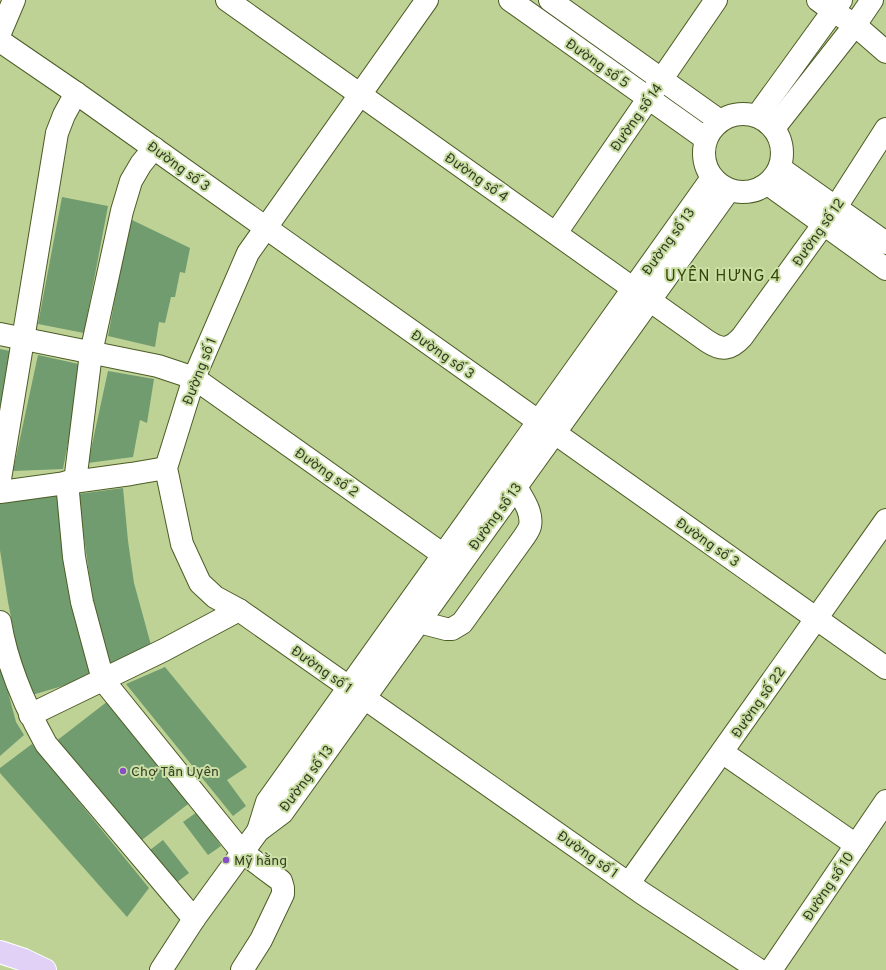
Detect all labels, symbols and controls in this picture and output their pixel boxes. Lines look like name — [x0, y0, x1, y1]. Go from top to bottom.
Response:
street label: Đường số 5 — [562, 36, 632, 92]
street label: Đường số 14 — [608, 81, 667, 155]
street label: Đường số 3 — [143, 139, 213, 196]
street label: Đường số 4 — [441, 150, 511, 206]
street label: Đường số 12 — [790, 196, 849, 270]
street label: Đường số 13 — [639, 205, 699, 279]
district label: UYÊN HƯNG 4 — [665, 265, 781, 287]
street label: Đường số 3 — [407, 327, 477, 383]
street label: Đường số 1 — [180, 336, 221, 408]
street label: Đường số 2 — [291, 445, 361, 501]
street label: Đường số 13 — [466, 480, 526, 554]
street label: Đường số 3 — [672, 515, 742, 571]
street label: Đường số 1 — [287, 643, 355, 697]
street label: Đường số 22 — [729, 664, 790, 742]
street label: Đường số 13 — [277, 742, 338, 816]
place label: Chợ Tân Uyên — [131, 764, 219, 781]
marker: Chợ Tân Uyên — [118, 766, 128, 776]
street label: Đường số 1 — [553, 828, 621, 882]
street label: Đường số 10 — [800, 849, 859, 925]
place label: Mỹ hằng — [234, 852, 287, 870]
marker: Mỹ hằng — [221, 855, 231, 865]

